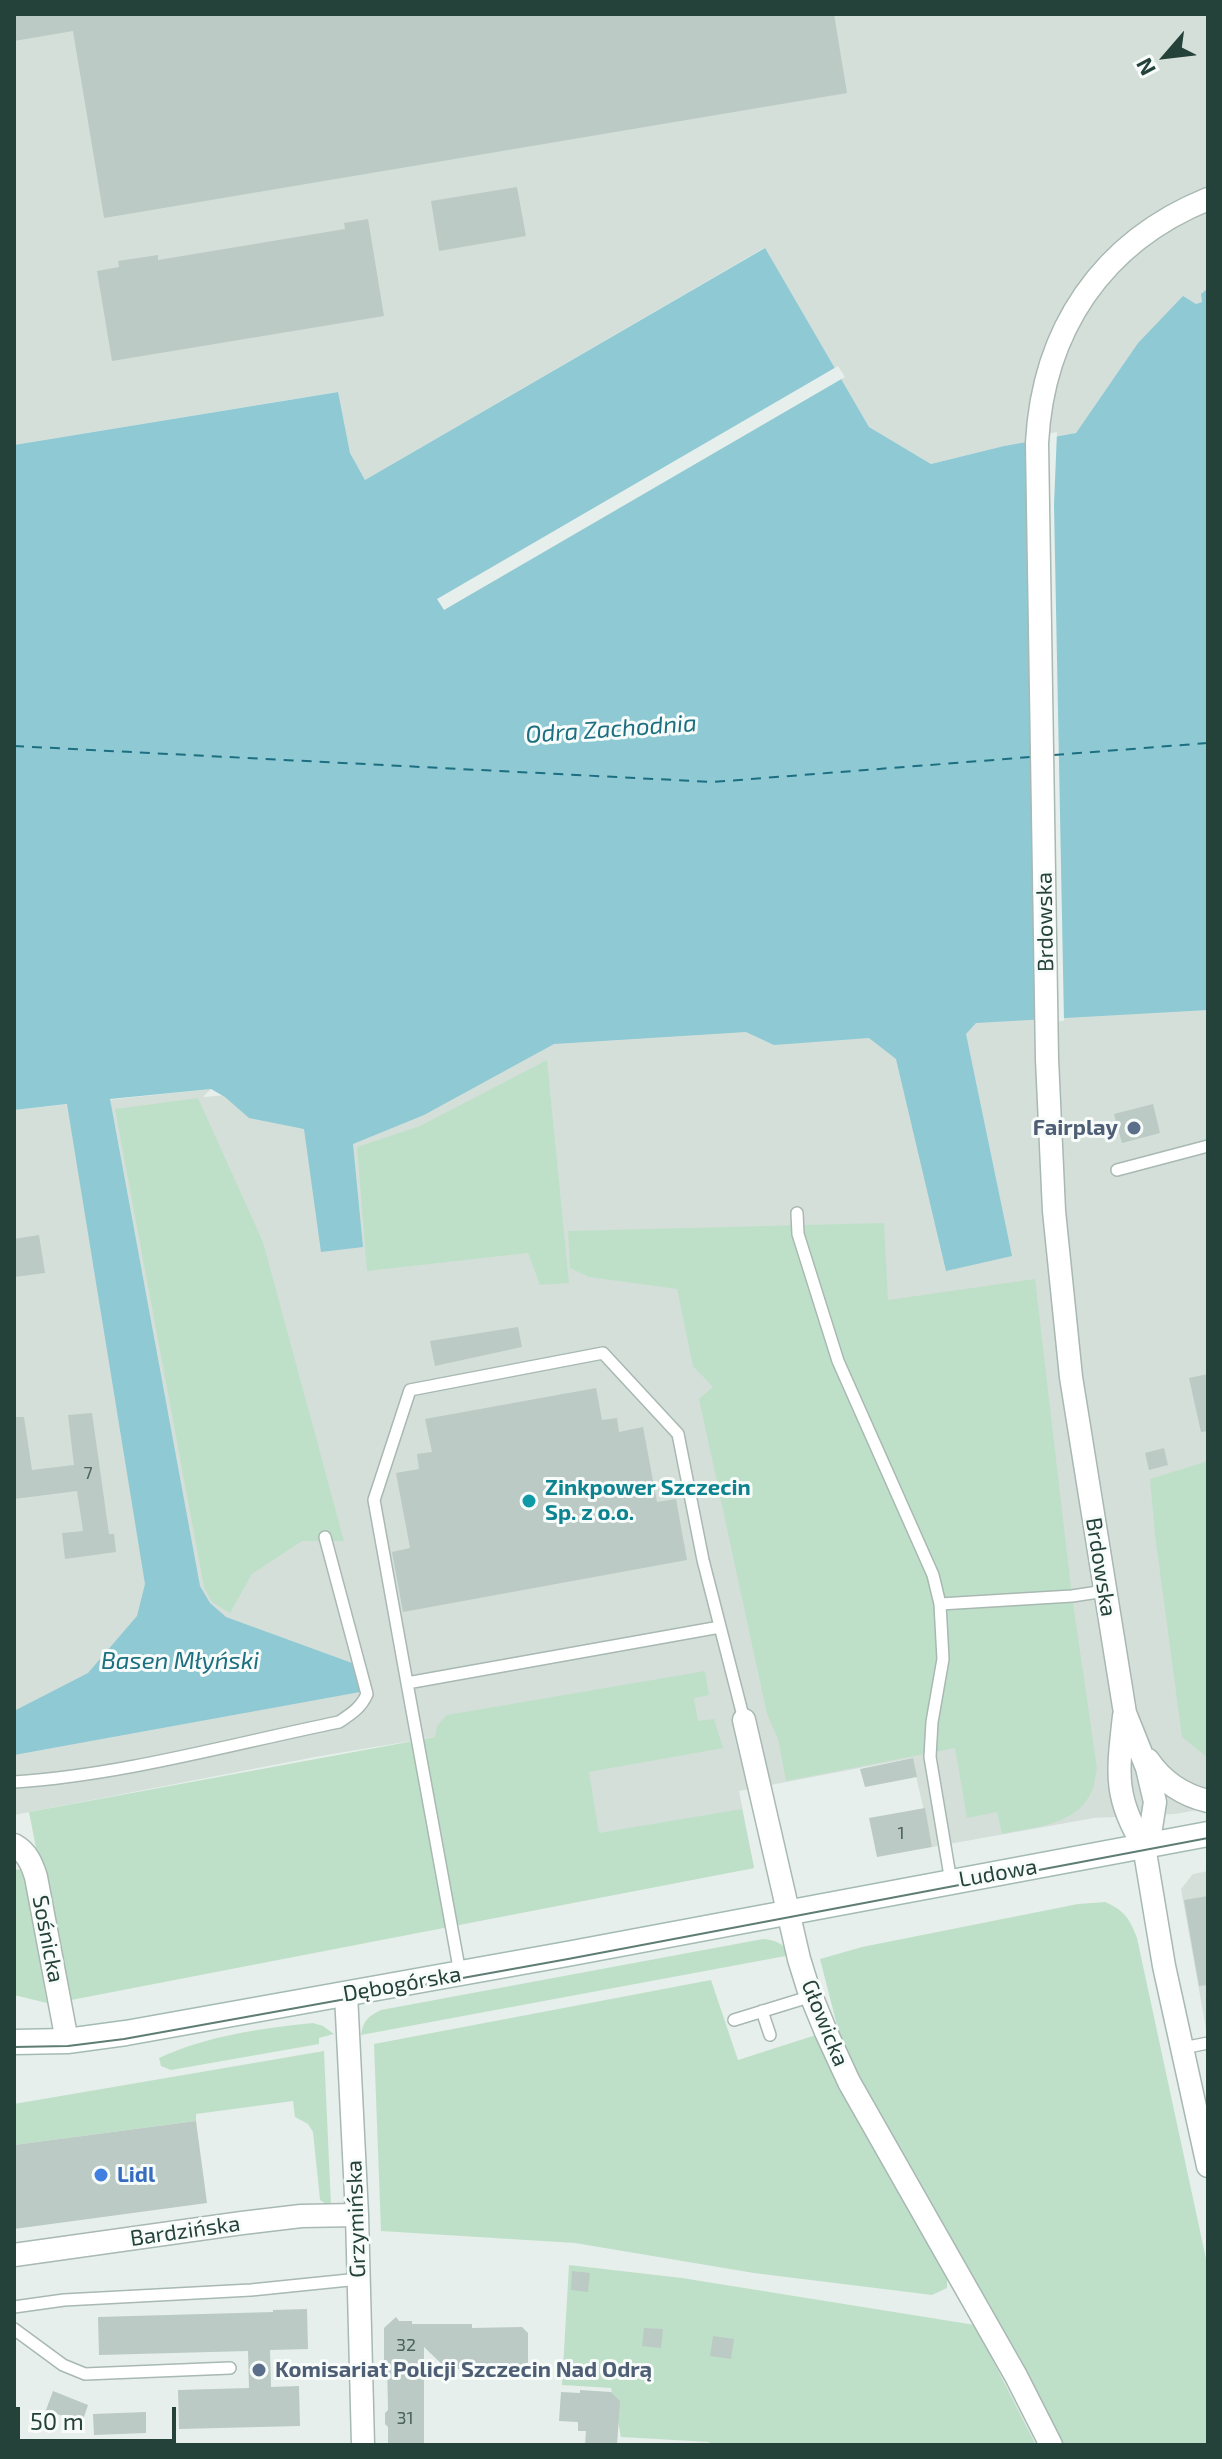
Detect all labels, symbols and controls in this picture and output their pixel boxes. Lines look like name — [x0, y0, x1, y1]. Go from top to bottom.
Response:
north arrow — [1126, 16, 1206, 96]
text: N — [1130, 54, 1160, 80]
water label: Odra Zachodnia — [524, 709, 698, 749]
street label: Brdowska — [1031, 872, 1059, 972]
place label: Fairplay — [1033, 1115, 1118, 1141]
marker: Fairplay — [1125, 1119, 1143, 1137]
house number: 7 — [83, 1462, 93, 1484]
place label: Zinkpower Szczecin Sp. z o.o. — [545, 1475, 751, 1526]
marker: Zinkpower Szczecin Sp. z o.o. — [520, 1492, 538, 1510]
street label: Brdowska — [1080, 1516, 1122, 1618]
water label: Basen Młyński — [101, 1647, 259, 1675]
house number: 1 — [897, 1822, 905, 1844]
street label: Ludowa — [957, 1853, 1039, 1893]
street label: Sośnicka — [27, 1893, 69, 1985]
street label: Dębogórska — [341, 1961, 463, 2007]
street label: Głowicka — [796, 1976, 854, 2070]
street label: Grzymińska — [341, 2160, 371, 2278]
place label: Lidl — [117, 2162, 155, 2188]
marker: Lidl — [92, 2166, 110, 2184]
street label: Bardzińska — [128, 2210, 242, 2252]
house number: 32 — [396, 2334, 416, 2356]
place label: Komisariat Policji Szczecin Nad Odrą — [275, 2357, 652, 2383]
marker: Komisariat Policji Szczecin Nad Odrą — [250, 2361, 268, 2379]
scale bar — [20, 2391, 180, 2441]
text: 50 m — [30, 2406, 84, 2435]
house number: 31 — [396, 2407, 414, 2429]

